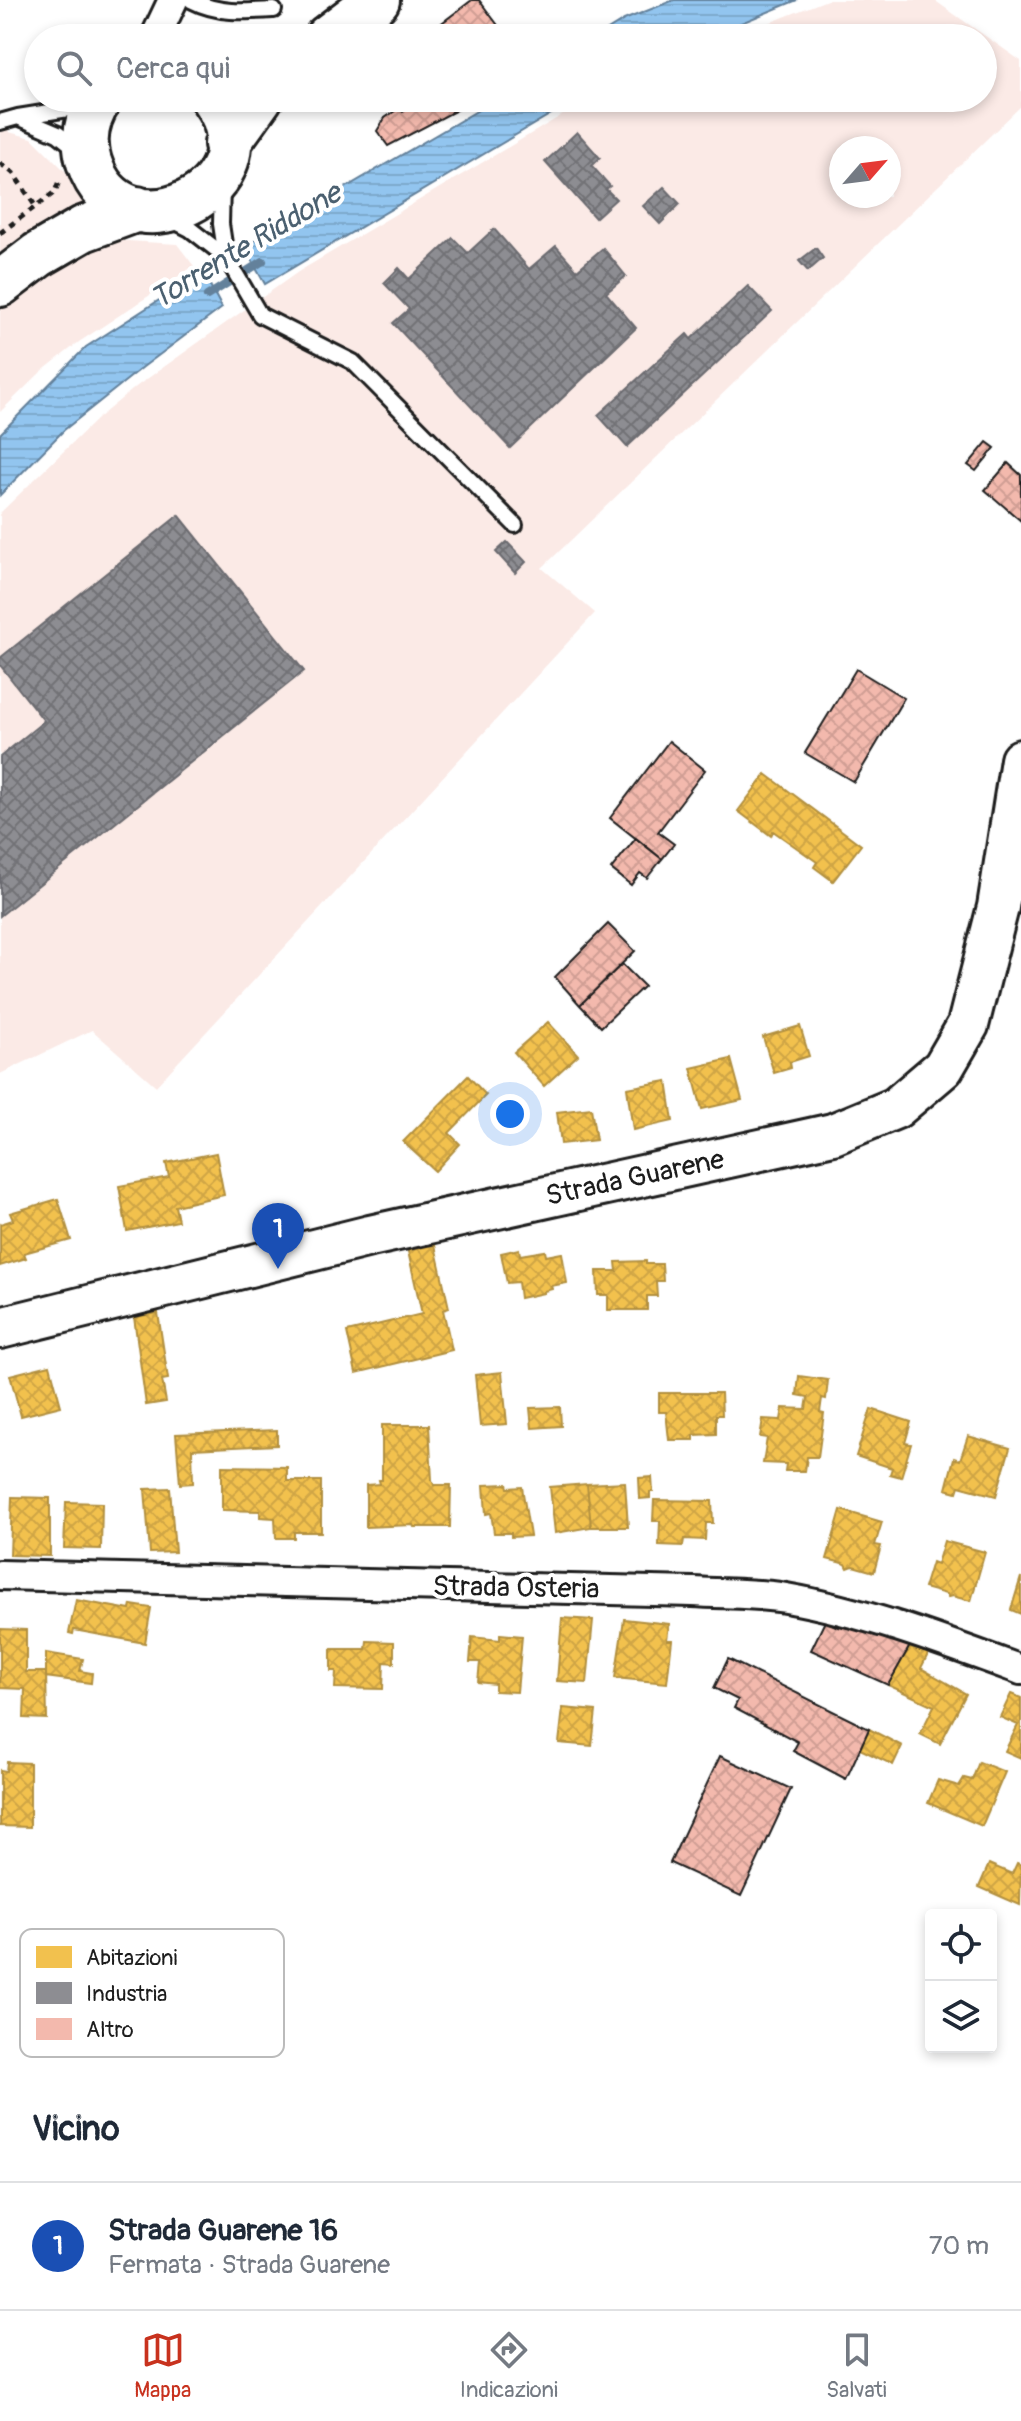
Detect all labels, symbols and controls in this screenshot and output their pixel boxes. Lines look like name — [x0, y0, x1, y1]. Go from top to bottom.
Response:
search box — [24, 24, 997, 112]
icon: search — [52, 46, 96, 90]
text: Cerca qui — [116, 50, 230, 87]
north arrow — [829, 136, 901, 208]
water label: Torrente Riddone — [144, 173, 351, 317]
your location — [490, 1094, 530, 1134]
street label: Strada Guarene — [543, 1142, 728, 1214]
pin: 1 — [252, 1203, 304, 1269]
street label: Strada Osteria — [432, 1569, 600, 1607]
map controls — [925, 1909, 997, 2053]
button: locate — [925, 1909, 997, 1981]
legend — [20, 1929, 284, 2057]
text: Abitazioni — [86, 1944, 178, 1972]
text: Industria — [86, 1980, 167, 2008]
button: layers — [925, 1981, 997, 2053]
text: Altro — [86, 2016, 134, 2044]
text: Vicino — [32, 2108, 120, 2151]
text: Strada Guarene 16 — [108, 2212, 338, 2249]
text: 1 — [53, 2230, 63, 2262]
text: 70 m — [929, 2230, 989, 2262]
text: Fermata · Strada Guarene — [108, 2249, 390, 2281]
tab: Mappa — [134, 2328, 191, 2404]
tab: Indicazioni — [460, 2328, 558, 2404]
tab: Salvati — [826, 2328, 887, 2404]

